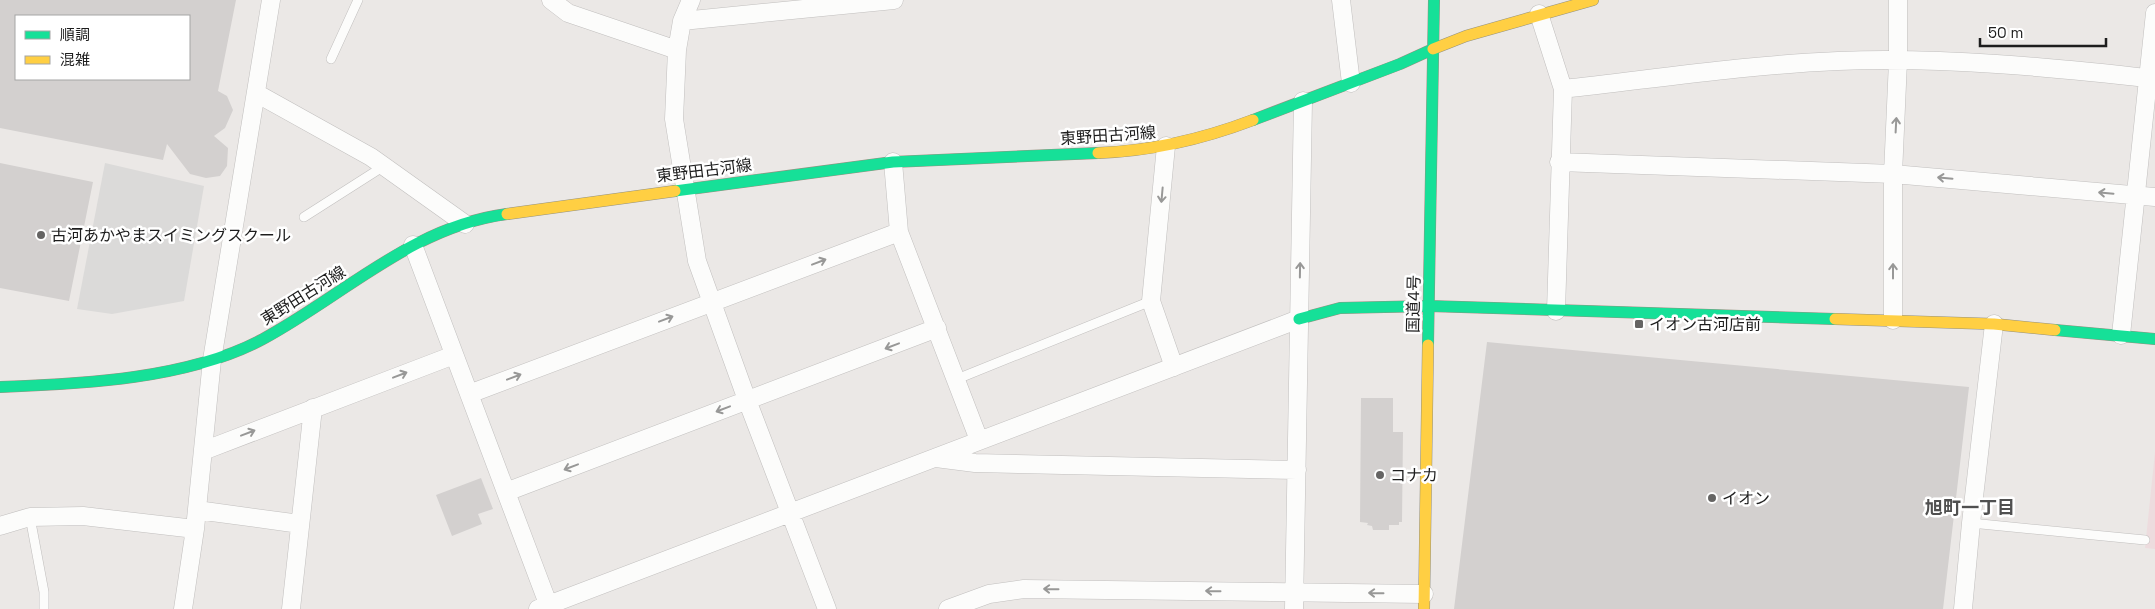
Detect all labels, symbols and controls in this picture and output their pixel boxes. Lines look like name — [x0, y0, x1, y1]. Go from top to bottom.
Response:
legend — [15, 15, 190, 80]
scale bar — [1980, 15, 2106, 47]
text: 50 m — [1988, 23, 2023, 42]
text: 順調 — [60, 25, 90, 44]
text: 混雑 — [60, 50, 90, 69]
one-way arrow — [1891, 117, 1900, 133]
street label: 東野田古河線 — [1059, 122, 1157, 149]
street label: 東野田古河線 — [655, 154, 753, 187]
one-way arrow — [1937, 173, 1953, 183]
one-way arrow — [1157, 187, 1166, 203]
one-way arrow — [2099, 188, 2115, 197]
place label: 古河あかやまスイミングスクール — [51, 225, 291, 246]
marker: 古河あかやまスイミングスクール — [35, 229, 47, 241]
one-way arrow — [810, 257, 826, 266]
street label: 東野田古河線 — [257, 261, 350, 330]
one-way arrow — [1295, 263, 1305, 279]
one-way arrow — [1888, 263, 1898, 280]
street label: 国道4号 — [1402, 275, 1425, 333]
one-way arrow — [659, 314, 674, 323]
place label: イオン古河店前 — [1649, 314, 1761, 335]
marker: イオン古河店前 — [1633, 318, 1645, 330]
one-way arrow — [885, 341, 900, 351]
one-way arrow — [392, 370, 407, 379]
one-way arrow — [506, 372, 521, 381]
one-way arrow — [716, 405, 731, 414]
one-way arrow — [240, 428, 255, 437]
one-way arrow — [564, 463, 580, 472]
place label: コナカ — [1390, 465, 1438, 486]
marker: コナカ — [1374, 469, 1386, 481]
place label: イオン — [1722, 488, 1770, 509]
marker: イオン — [1706, 492, 1718, 504]
district label: 旭町一丁目 — [1925, 496, 2015, 519]
one-way arrow — [1043, 584, 1059, 594]
one-way arrow — [1205, 586, 1222, 596]
one-way arrow — [1368, 588, 1384, 598]

